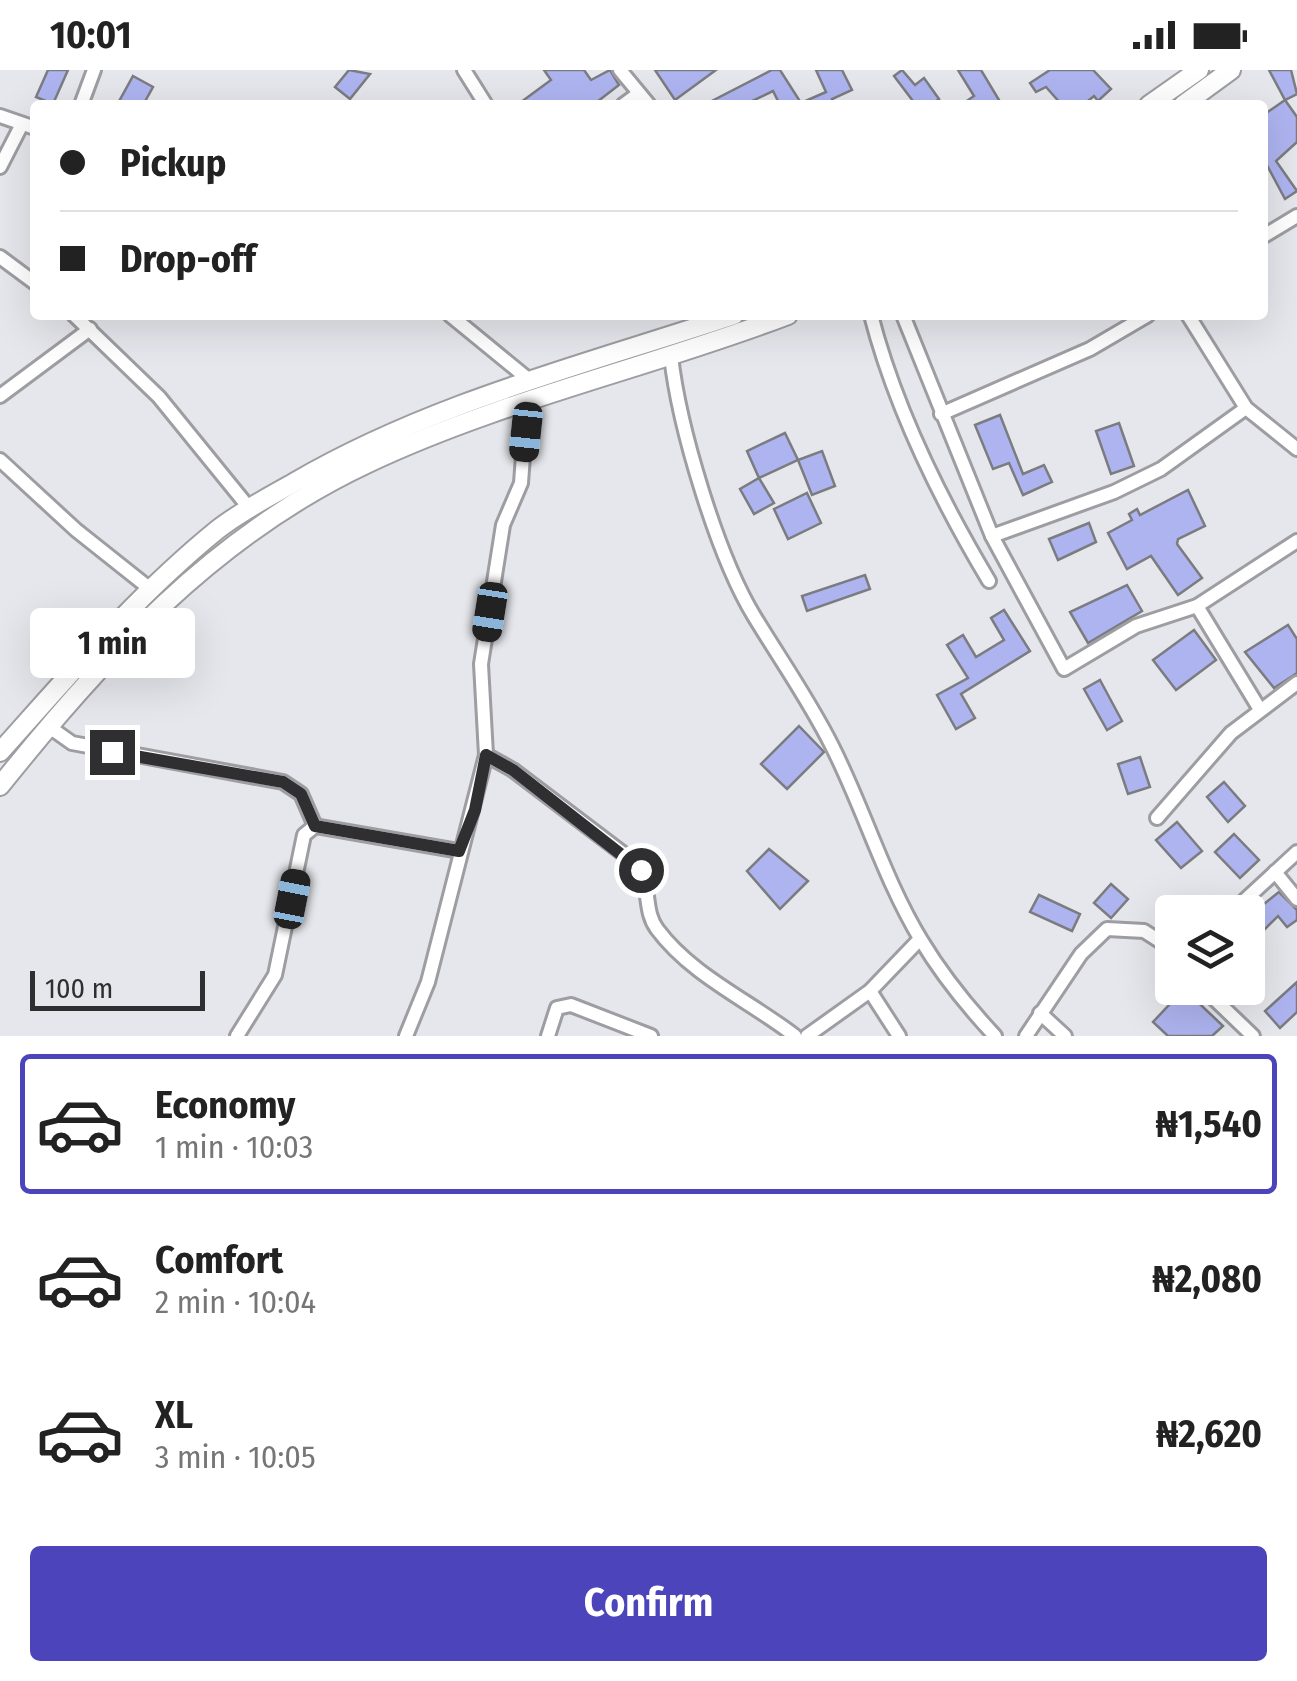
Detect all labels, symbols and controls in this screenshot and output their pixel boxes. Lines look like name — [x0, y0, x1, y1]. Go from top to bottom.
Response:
text: 10:01 — [50, 12, 132, 58]
text: Pickup — [120, 140, 226, 186]
text: Drop-off — [120, 236, 256, 282]
car — [508, 401, 544, 463]
car — [470, 580, 510, 644]
callout: 1 min — [29, 607, 194, 677]
text: 1 min — [78, 624, 147, 662]
route end — [90, 730, 135, 775]
route start — [619, 848, 664, 893]
car — [272, 867, 312, 931]
map controls — [1155, 895, 1265, 1005]
button: layers — [1155, 895, 1265, 1005]
scale bar — [30, 966, 205, 1010]
text: 100 m — [45, 972, 113, 1005]
icon: car — [35, 1079, 125, 1169]
text: Economy — [155, 1082, 295, 1128]
text: ₦1,540 — [1156, 1101, 1262, 1147]
text: 1 min · 10:03 — [155, 1128, 313, 1166]
icon: car — [35, 1234, 125, 1324]
text: Comfort — [155, 1237, 283, 1283]
text: ₦2,080 — [1152, 1256, 1262, 1302]
text: 2 min · 10:04 — [155, 1283, 316, 1321]
icon: car — [35, 1389, 125, 1479]
text: XL — [155, 1392, 193, 1438]
text: ₦2,620 — [1156, 1411, 1262, 1457]
text: 3 min · 10:05 — [155, 1438, 316, 1476]
button: Confirm — [30, 1546, 1267, 1661]

